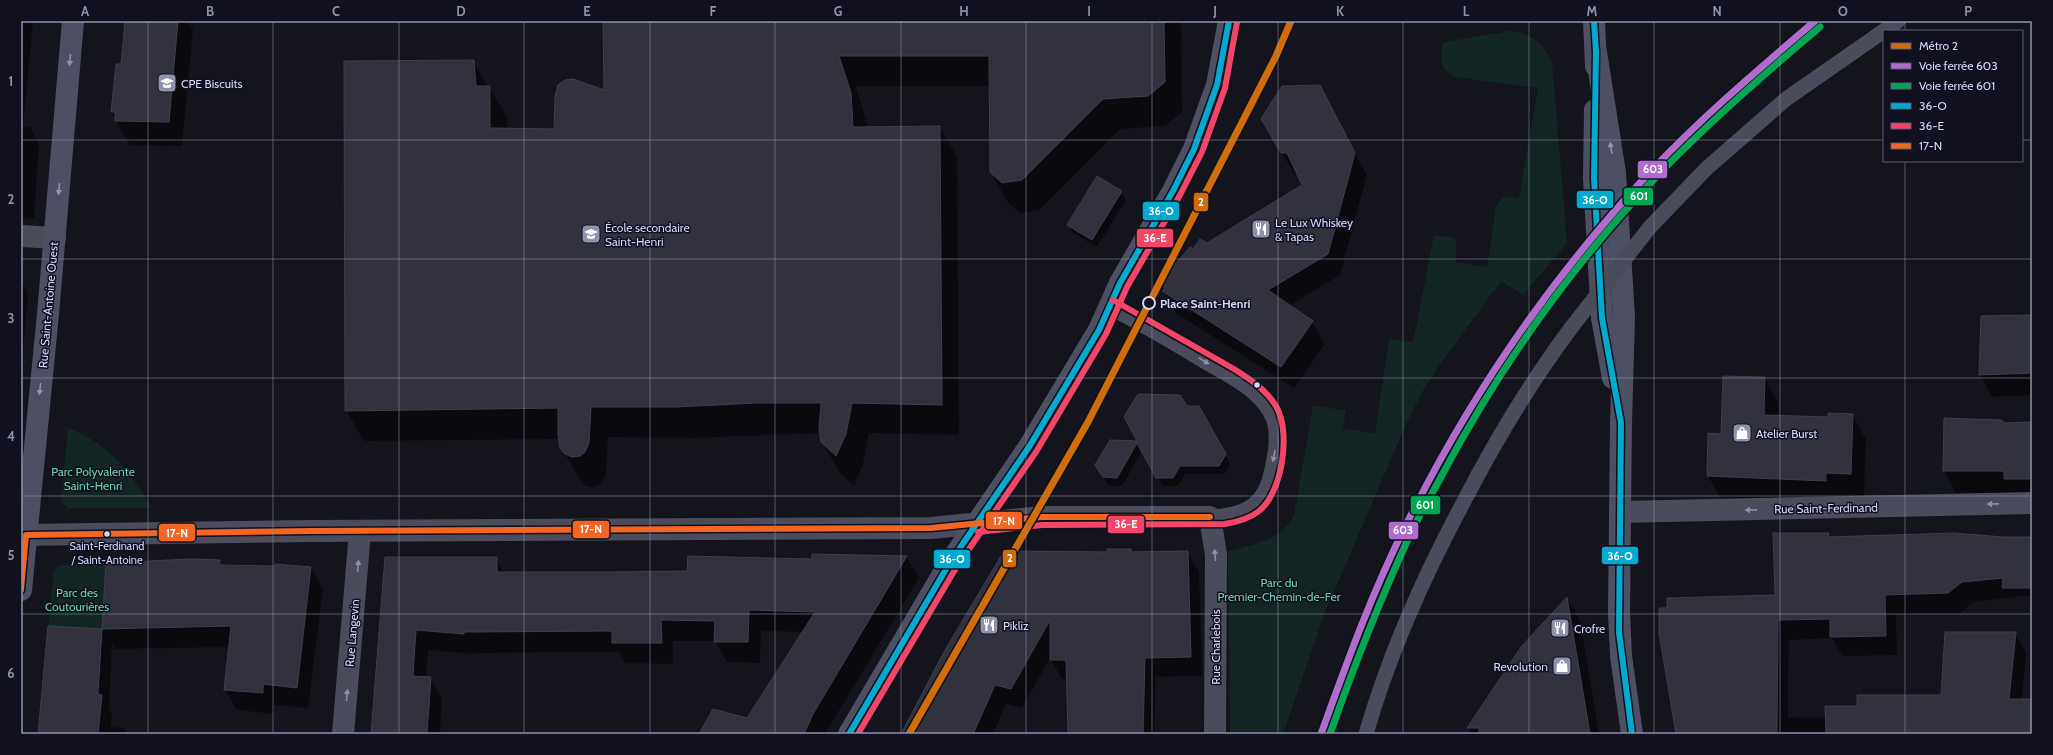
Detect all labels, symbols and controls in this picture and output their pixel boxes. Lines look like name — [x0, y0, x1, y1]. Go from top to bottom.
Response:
text: A — [81, 3, 90, 19]
text: B — [206, 3, 214, 19]
text: C — [332, 3, 340, 19]
text: D — [456, 3, 466, 19]
text: E — [583, 3, 591, 19]
text: F — [710, 3, 717, 19]
text: G — [834, 3, 843, 19]
text: H — [959, 3, 969, 19]
text: I — [1087, 3, 1091, 19]
text: J — [1212, 3, 1217, 19]
text: K — [1336, 3, 1345, 19]
text: L — [1463, 3, 1470, 19]
text: M — [1587, 3, 1598, 19]
text: N — [1712, 3, 1722, 19]
text: O — [1838, 3, 1848, 19]
text: P — [1964, 3, 1972, 19]
legend — [1883, 30, 2023, 162]
text: Métro 2 — [1919, 38, 1958, 53]
one-way arrow — [66, 54, 73, 66]
text: Voie ferrée 603 — [1919, 58, 1998, 73]
school or university icon: CPE Biscuits — [156, 72, 178, 94]
text: 1 — [9, 73, 13, 89]
place label: CPE Biscuits — [181, 76, 243, 91]
text: Voie ferrée 601 — [1919, 78, 1995, 93]
text: 36-O — [1919, 98, 1947, 113]
text: 36-E — [1919, 118, 1944, 133]
text: 17-N — [1919, 138, 1942, 153]
one-way arrow — [1608, 142, 1614, 154]
line badge: 603 — [1637, 160, 1668, 179]
text: 603 — [1643, 162, 1663, 176]
one-way arrow — [55, 183, 62, 195]
line badge: 601 — [1623, 187, 1654, 206]
text: 601 — [1630, 189, 1648, 203]
line badge: 36-O — [1576, 190, 1614, 209]
text: 2 — [8, 191, 15, 207]
line badge: 2 — [1193, 192, 1209, 212]
text: 36-O — [1582, 193, 1608, 207]
text: 2 — [1198, 195, 1204, 209]
line badge: 36-O — [1142, 201, 1180, 221]
text: 36-O — [1148, 204, 1174, 218]
place label: Le Lux Whiskey & Tapas — [1275, 215, 1353, 244]
restaurant icon: Le Lux Whiskey & Tapas — [1250, 218, 1272, 240]
place label: École secondaire Saint-Henri — [605, 220, 690, 249]
school or university icon: École secondaire Saint-Henri — [580, 223, 602, 245]
line badge: 36-E — [1136, 228, 1174, 248]
text: 36-E — [1144, 231, 1166, 245]
street label: Rue Saint-Antoine Ouest — [35, 241, 61, 369]
marker: Place Saint-Henri — [1142, 296, 1156, 310]
place label: Place Saint-Henri — [1160, 296, 1250, 311]
text: 3 — [7, 310, 15, 326]
one-way arrow — [1199, 357, 1209, 365]
unlabelled marker — [1252, 380, 1262, 390]
one-way arrow — [37, 382, 44, 395]
shop icon: Atelier Burst — [1731, 422, 1753, 444]
place label: Atelier Burst — [1756, 426, 1817, 441]
text: 4 — [7, 428, 15, 444]
one-way arrow — [1270, 450, 1276, 463]
park label: Parc Polyvalente Saint-Henri — [51, 464, 135, 493]
line badge: 601 — [1410, 495, 1441, 515]
text: 601 — [1416, 498, 1434, 512]
street label: Rue Saint-Ferdinand — [1774, 500, 1878, 516]
one-way arrow — [1986, 501, 1999, 507]
one-way arrow — [1744, 507, 1757, 513]
line badge: 17-N — [985, 511, 1023, 530]
text: 17-N — [993, 514, 1015, 528]
line badge: 36-E — [1107, 515, 1145, 534]
text: 36-E — [1115, 517, 1137, 531]
line badge: 17-N — [572, 520, 610, 539]
line badge: 603 — [1388, 521, 1419, 540]
text: 17-N — [580, 522, 602, 536]
line badge: 17-N — [158, 523, 196, 542]
text: 603 — [1393, 523, 1413, 537]
text: 17-N — [166, 526, 188, 540]
marker: Saint-Ferdinand / Saint-Antoine — [102, 529, 112, 539]
place label: Saint-Ferdinand / Saint-Antoine — [70, 539, 144, 567]
line badge: 36-O — [1601, 546, 1639, 565]
text: 5 — [8, 547, 15, 563]
line badge: 36-O — [933, 549, 971, 569]
line badge: 2 — [1002, 549, 1017, 568]
one-way arrow — [1212, 549, 1218, 561]
text: 36-O — [1607, 549, 1633, 563]
text: 2 — [1007, 551, 1013, 565]
text: 36-O — [939, 552, 965, 566]
one-way arrow — [355, 560, 362, 572]
park label: Parc du Premier-Chemin-de-Fer — [1218, 575, 1341, 604]
park label: Parc des Coutourières — [45, 585, 109, 614]
street label: Rue Langevin — [342, 598, 362, 667]
street label: Rue Charlebois — [1208, 609, 1223, 685]
restaurant icon: Piklìz — [978, 614, 1000, 636]
restaurant icon: Crofre — [1549, 617, 1571, 639]
place label: Piklìz — [1003, 618, 1029, 633]
place label: Crofre — [1574, 621, 1605, 636]
shop icon: Revolution — [1551, 655, 1573, 677]
place label: Revolution — [1493, 659, 1548, 674]
text: 6 — [7, 665, 15, 681]
one-way arrow — [343, 689, 350, 701]

